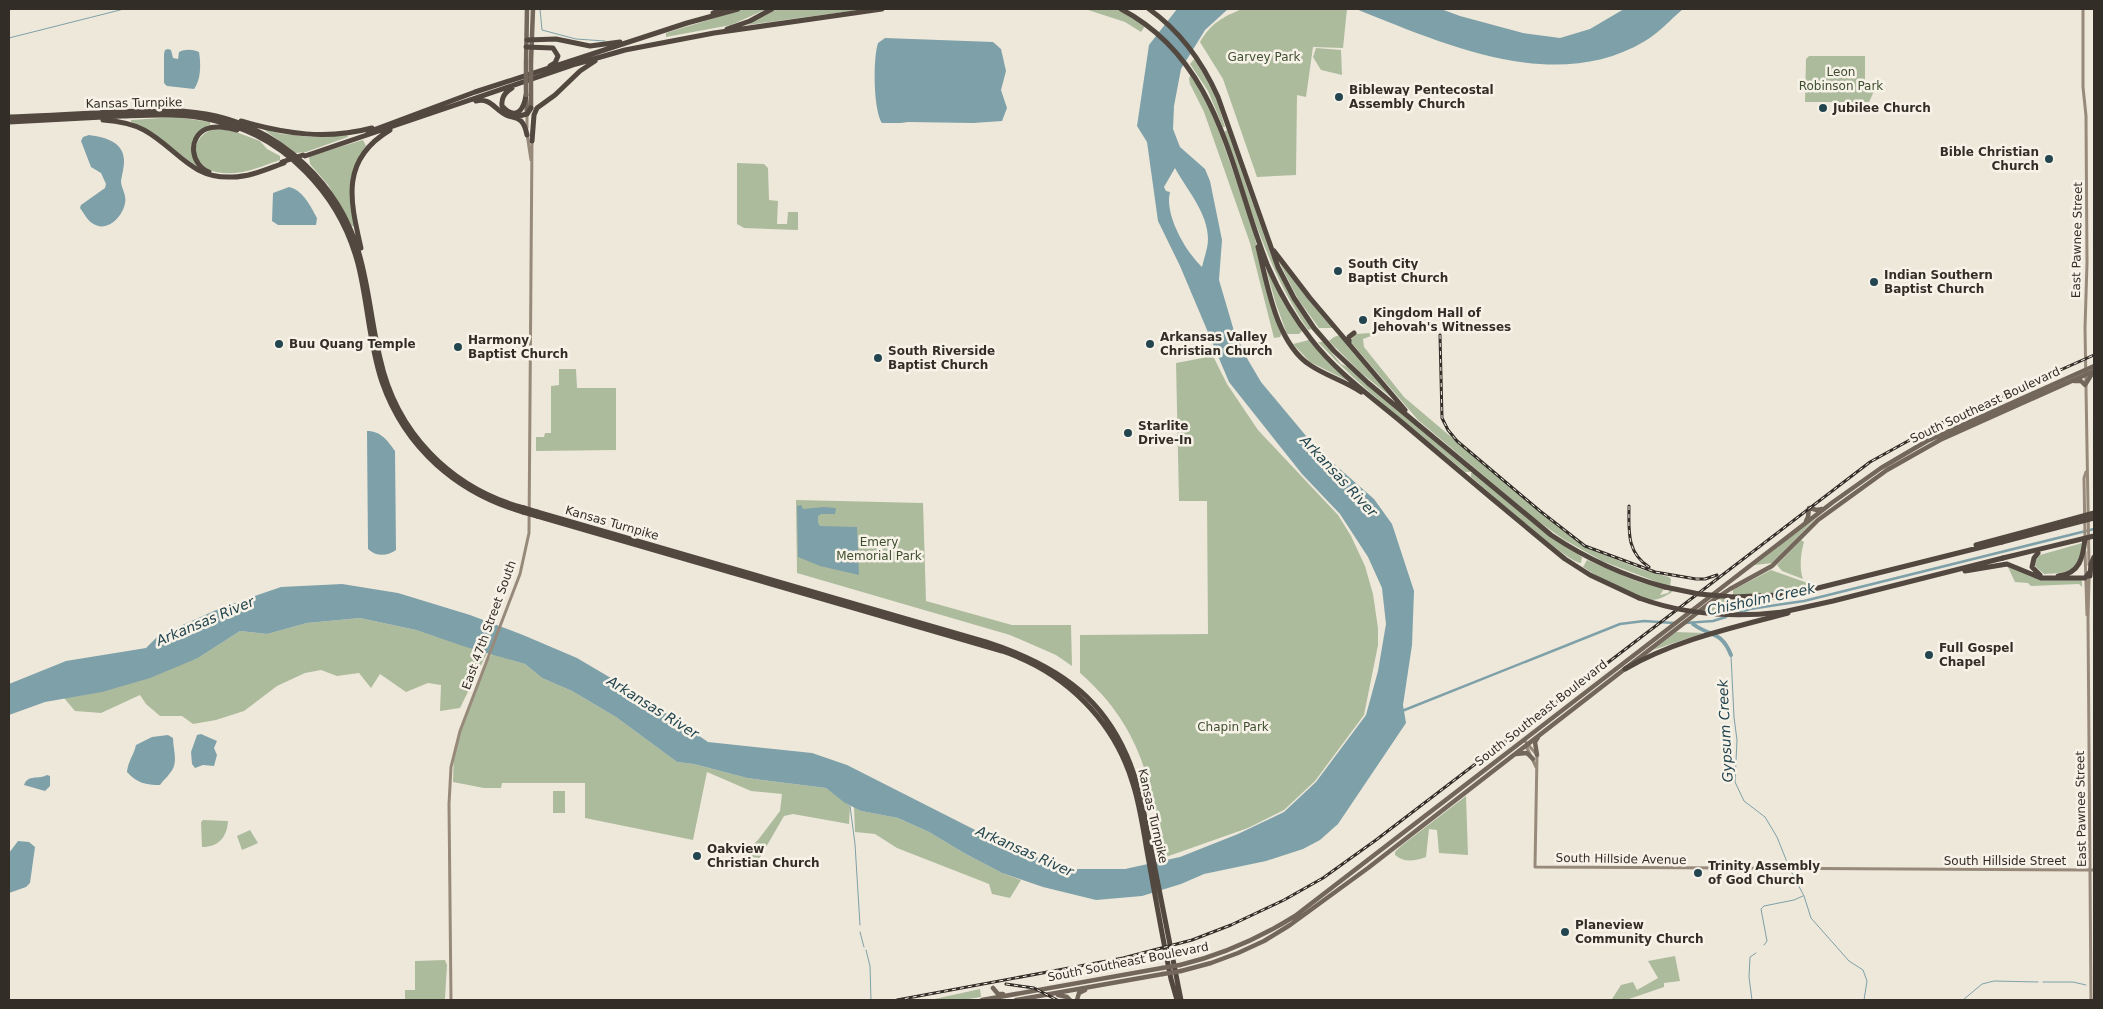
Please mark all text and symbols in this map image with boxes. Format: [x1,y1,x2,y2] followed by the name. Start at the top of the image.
[1228,50,1301,64] park label: Garvey Park
[1799,65,1883,93] park label: Leon Robinson Park
[1349,83,1494,111] place label: Bibleway Pentecostal Assembly Church
[1333,91,1345,103] marker: Bibleway Pentecostal Assembly Church
[86,95,182,111] street label: Kansas Turnpike
[1832,101,1931,115] place label: Jubilee Church
[1817,102,1829,114] marker: Jubilee Church
[1940,145,2039,173] place label: Bible Christian Church
[2043,153,2055,165] marker: Bible Christian Church
[2069,181,2085,298] street label: East Pawnee Street
[1348,257,1448,285] place label: South City Baptist Church
[1332,265,1344,277] marker: South City Baptist Church
[1884,268,1993,296] place label: Indian Southern Baptist Church
[1868,276,1880,288] marker: Indian Southern Baptist Church
[1372,306,1511,334] place label: Kingdom Hall of Jehovah's Witnesses
[1357,314,1369,326] marker: Kingdom Hall of Jehovah's Witnesses
[1160,330,1273,358] place label: Arkansas Valley Christian Church
[468,333,568,361] place label: Harmony Baptist Church
[289,337,416,351] place label: Buu Quang Temple
[273,338,285,350] marker: Buu Quang Temple
[1144,338,1156,350] marker: Arkansas Valley Christian Church
[452,341,464,353] marker: Harmony Baptist Church
[888,344,995,372] place label: South Riverside Baptist Church
[872,352,884,364] marker: South Riverside Baptist Church
[1908,364,2062,446] street label: South Southeast Boulevard
[1138,419,1192,447] place label: Starlite Drive-In
[1122,427,1134,439] marker: Starlite Drive-In
[1297,431,1381,521] water label: Arkansas River
[564,503,660,543] street label: Kansas Turnpike
[836,535,922,563] park label: Emery Memorial Park
[459,559,519,691] street label: East 47th Street South
[1705,580,1817,618] water label: Chisholm Creek
[153,593,257,649] water label: Arkansas River
[1939,641,2014,669] place label: Full Gospel Chapel
[1923,649,1935,661] marker: Full Gospel Chapel
[1472,657,1610,769] street label: South Southeast Boulevard
[603,672,703,742] water label: Arkansas River
[1714,678,1736,783] water label: Gypsum Creek
[1197,720,1269,734] park label: Chapin Park
[2073,750,2089,867] street label: East Pawnee Street
[1135,767,1171,865] street label: Kansas Turnpike
[973,822,1077,880] water label: Arkansas River
[707,842,820,870] place label: Oakview Christian Church
[691,850,703,862] marker: Oakview Christian Church
[1556,851,1686,867] street label: South Hillside Avenue
[1944,854,2067,868] street label: South Hillside Street
[1708,859,1820,887] place label: Trinity Assembly of God Church
[1692,867,1704,879] marker: Trinity Assembly of God Church
[1575,918,1703,946] place label: Planeview Community Church
[1559,926,1571,938] marker: Planeview Community Church
[1046,940,1210,984] street label: South Southeast Boulevard

